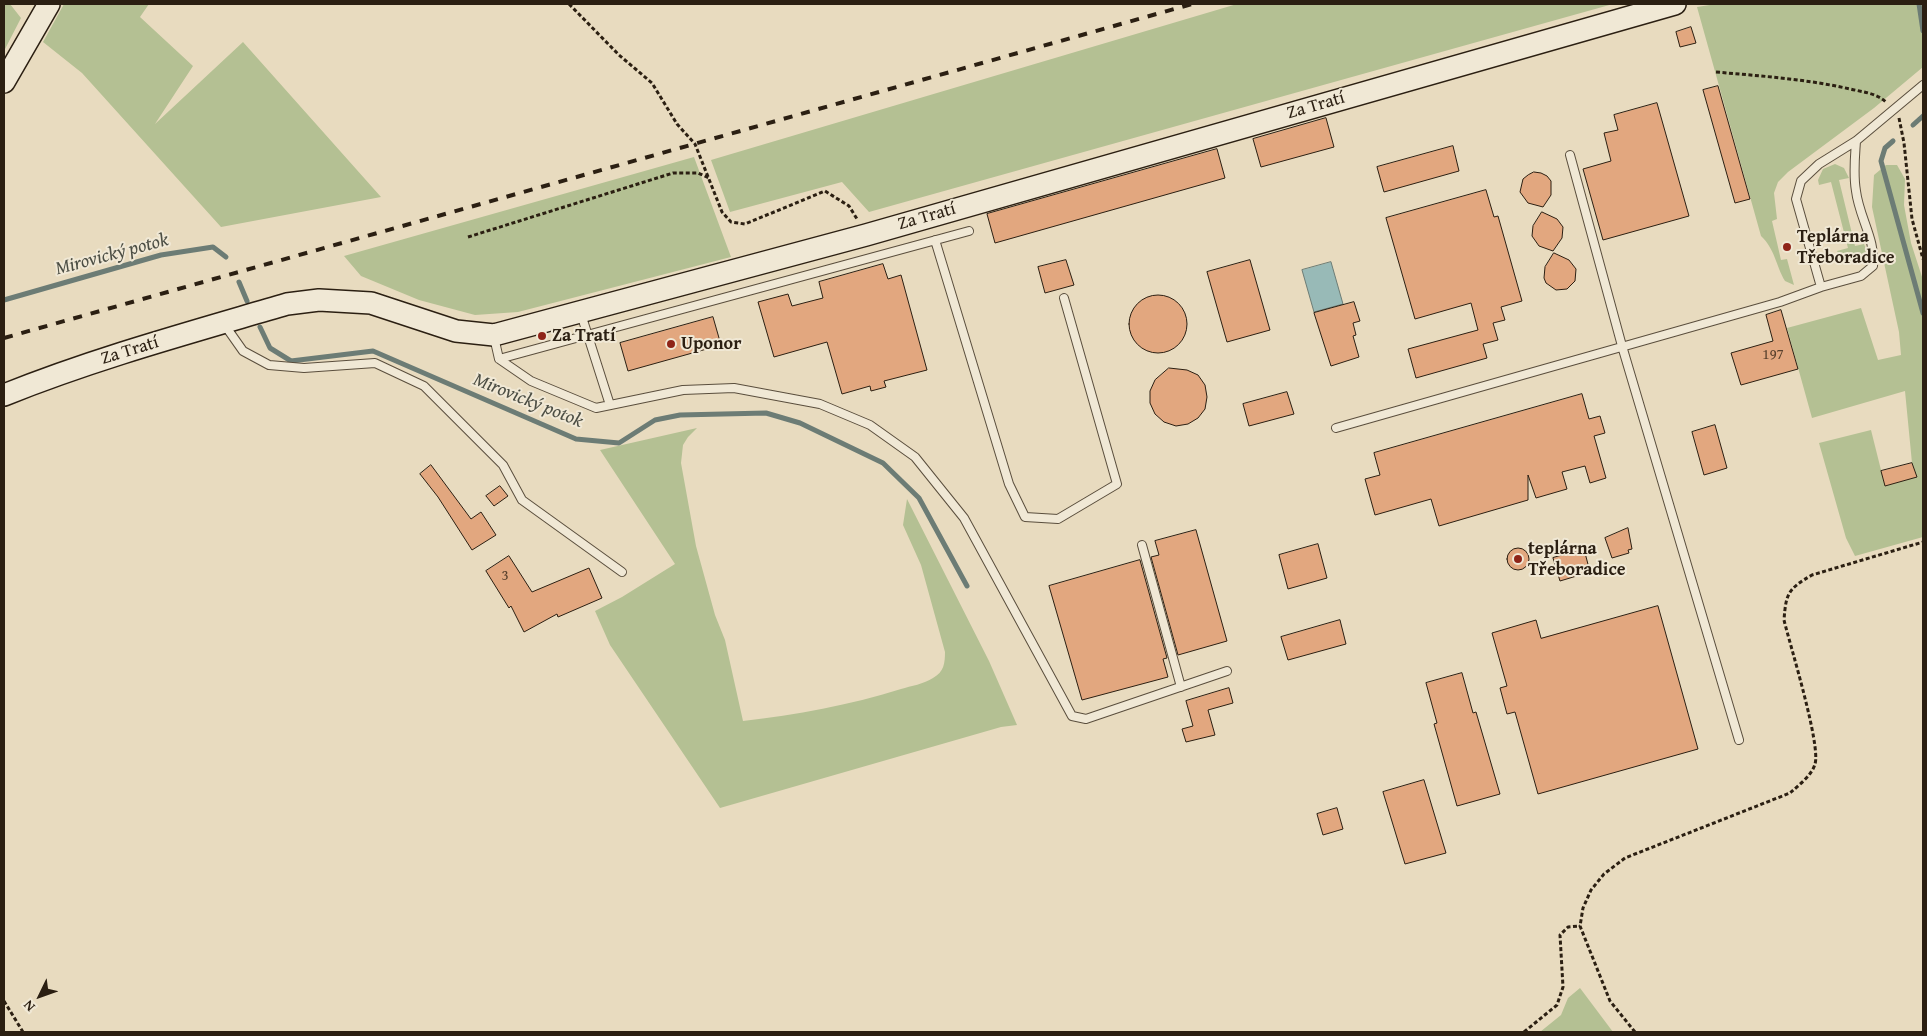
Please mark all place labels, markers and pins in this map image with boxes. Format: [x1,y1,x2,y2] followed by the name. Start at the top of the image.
[1797,226,1895,268] place label: Teplárna Třeboradice
[1781,241,1793,253] marker: Teplárna Třeboradice
[552,325,615,347] place label: Za Tratí
[536,330,548,342] marker: Za Tratí
[681,333,741,355] place label: Uponor
[665,338,677,350] marker: Uponor
[1528,538,1626,580] place label: teplárna Třeboradice
[1512,553,1524,565] marker: teplárna Třeboradice

